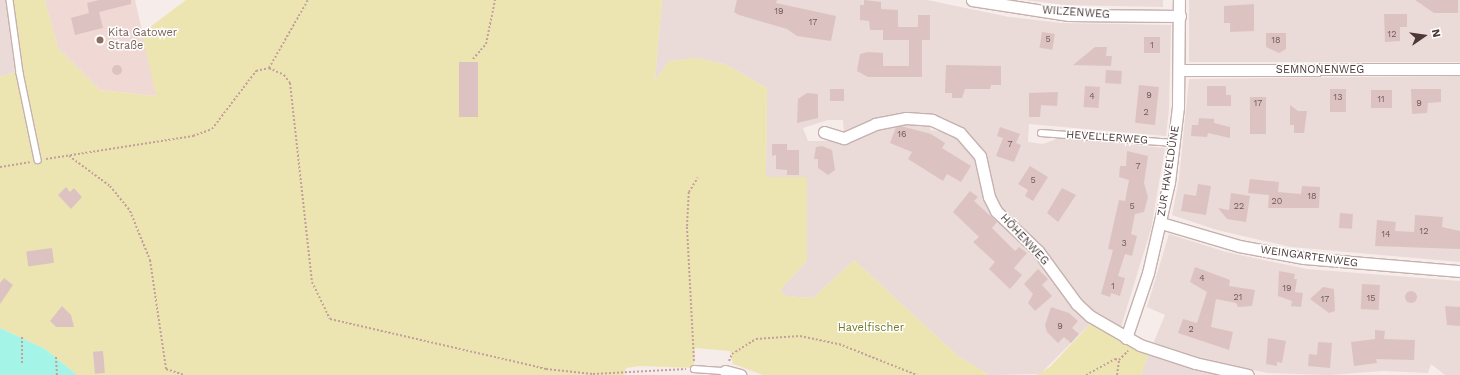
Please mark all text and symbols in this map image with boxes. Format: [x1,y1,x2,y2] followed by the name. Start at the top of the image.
[1042,4,1110,22] street label: WILZENWEG
[774,6,784,16] house number: 19
[1404,16,1444,56] north arrow
[809,17,817,27] house number: 17
[108,27,178,53] place label: Kita Gatower Straße
[1429,28,1443,39] text: N
[1388,29,1396,39] house number: 12
[1045,34,1051,44] house number: 5
[95,35,105,45] marker: Kita Gatower Straße
[1271,35,1281,45] house number: 18
[1150,40,1154,50] house number: 1
[1276,63,1364,77] street label: SEMNONENWEG
[1146,90,1152,100] house number: 9
[1089,91,1095,101] house number: 4
[1334,92,1342,102] house number: 13
[1377,94,1385,104] house number: 11
[1254,98,1262,108] house number: 17
[1416,98,1422,108] house number: 9
[1143,107,1149,117] house number: 2
[1155,125,1183,217] street label: ZUR HAVELDÜNE
[898,129,906,139] house number: 16
[1066,129,1148,147] street label: HEVELLERWEG
[1007,139,1013,149] house number: 7
[1135,161,1141,171] house number: 7
[1030,175,1036,185] house number: 5
[1307,191,1317,201] house number: 18
[1272,196,1282,206] house number: 20
[1129,201,1135,211] house number: 5
[1234,201,1244,211] house number: 22
[997,212,1051,268] street label: HÖHENWEG
[1420,226,1428,236] house number: 12
[1381,229,1391,239] house number: 14
[1121,238,1127,248] house number: 3
[1259,244,1359,270] street label: WEINGARTENWEG
[1199,273,1205,283] house number: 4
[1111,281,1115,291] house number: 1
[1282,283,1292,293] house number: 19
[1234,292,1242,302] house number: 21
[1367,293,1375,303] house number: 15
[1321,294,1329,304] house number: 17
[838,321,904,335] park label: Havelfischer
[1057,321,1063,331] house number: 9
[1188,324,1194,334] house number: 2

